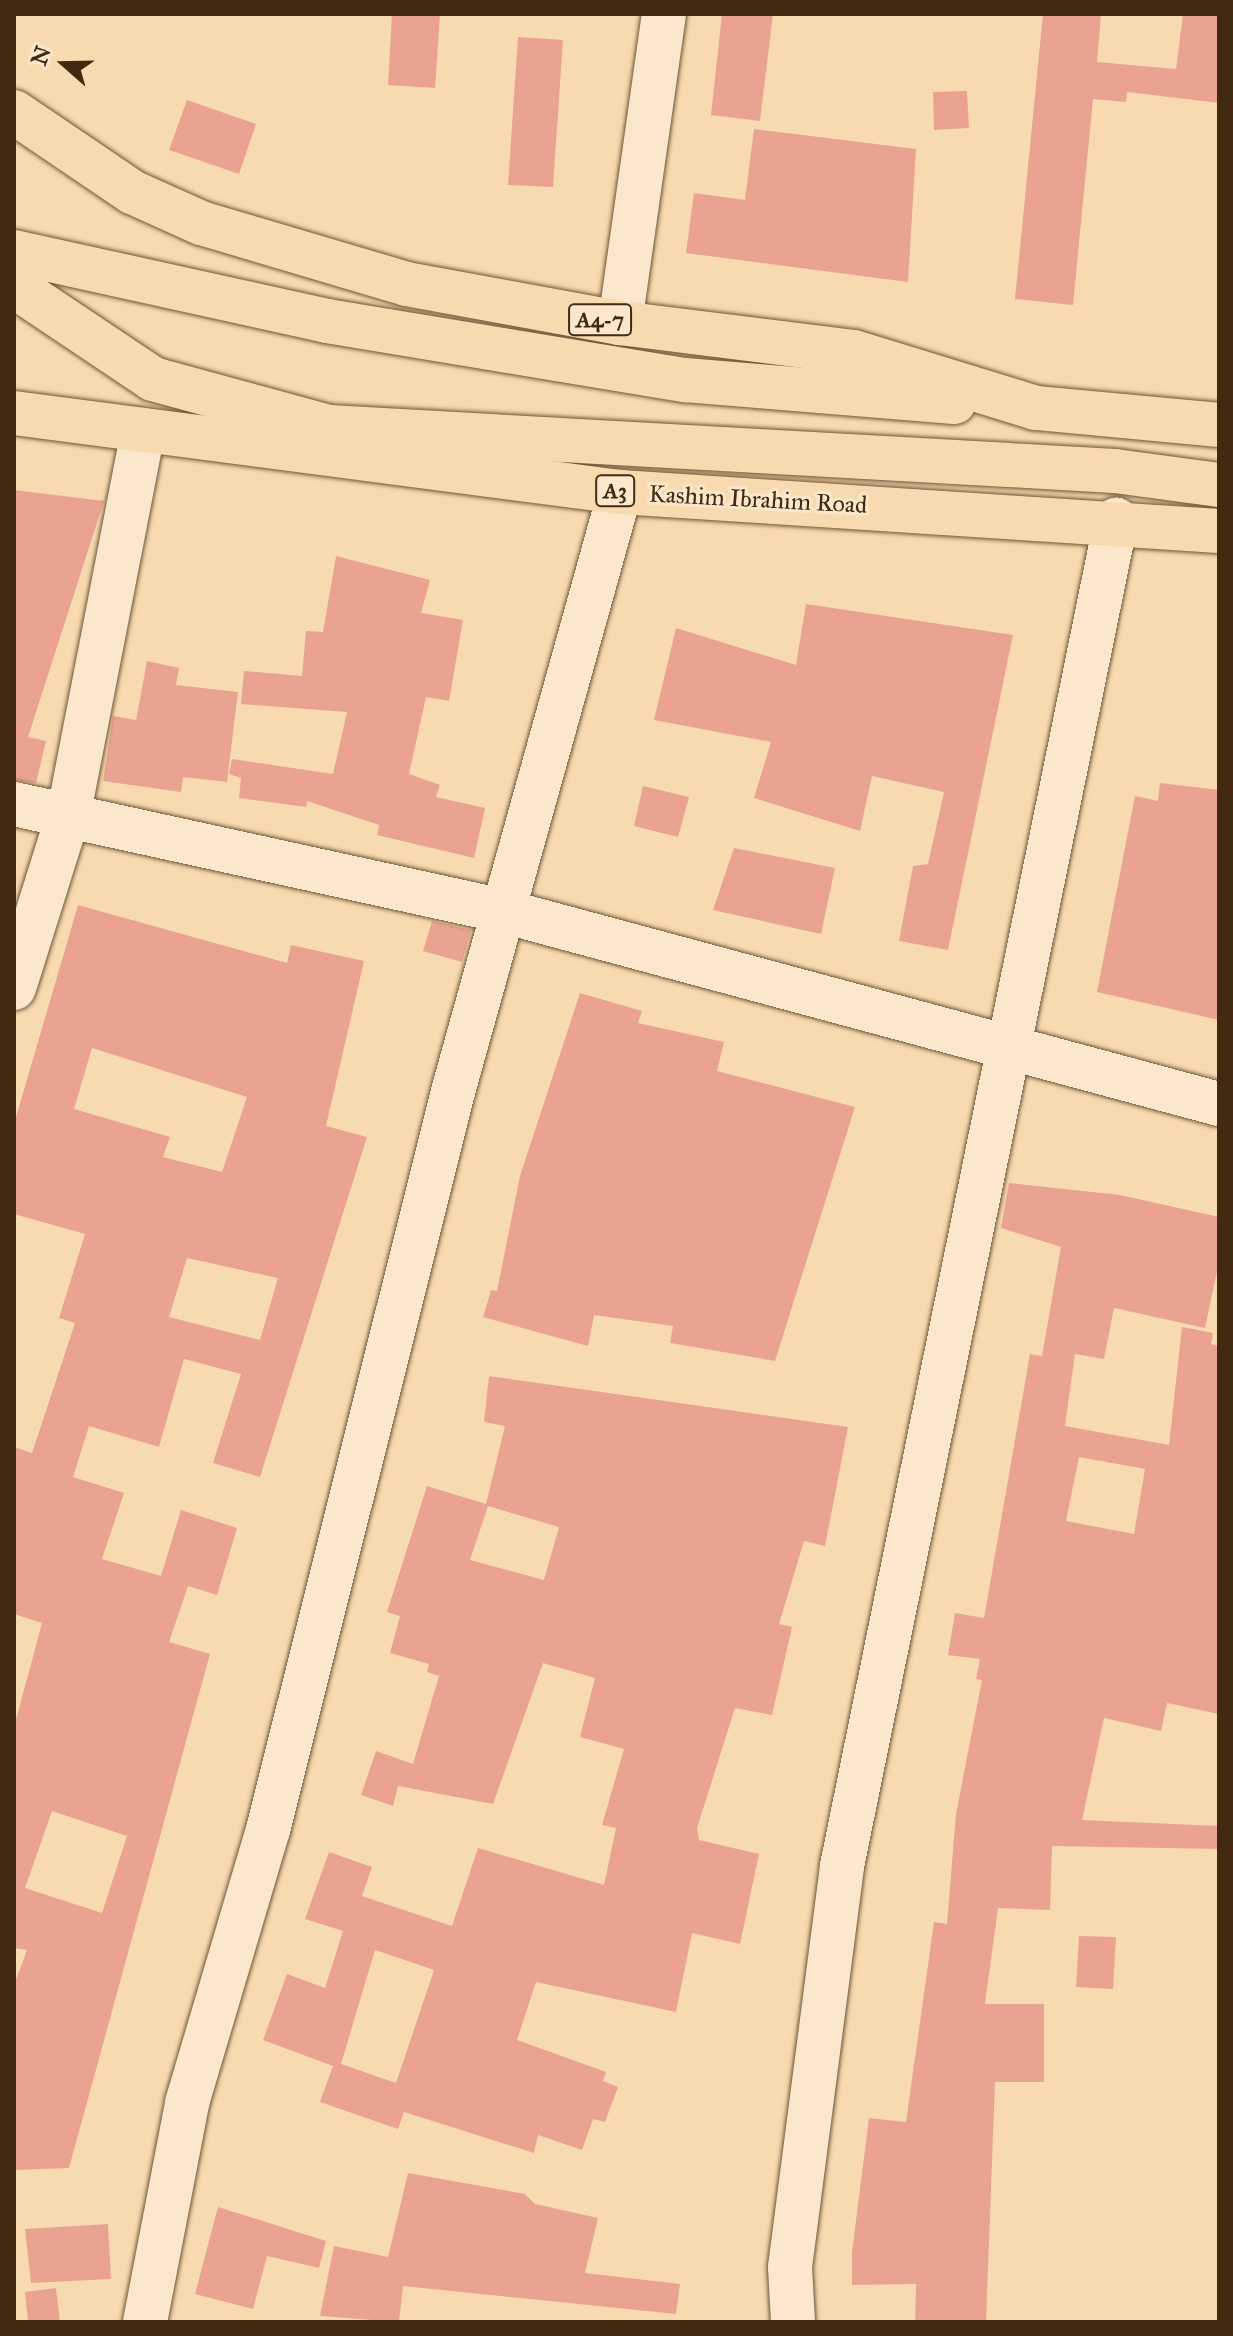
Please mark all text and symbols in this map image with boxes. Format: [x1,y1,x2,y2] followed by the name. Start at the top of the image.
[24,24,104,104] north arrow
[25,42,57,69] text: N
[568,302,632,338] road number: A4-7
[595,473,635,509] road number: A3
[648,480,868,520] street label: Kashim Ibrahim Road

